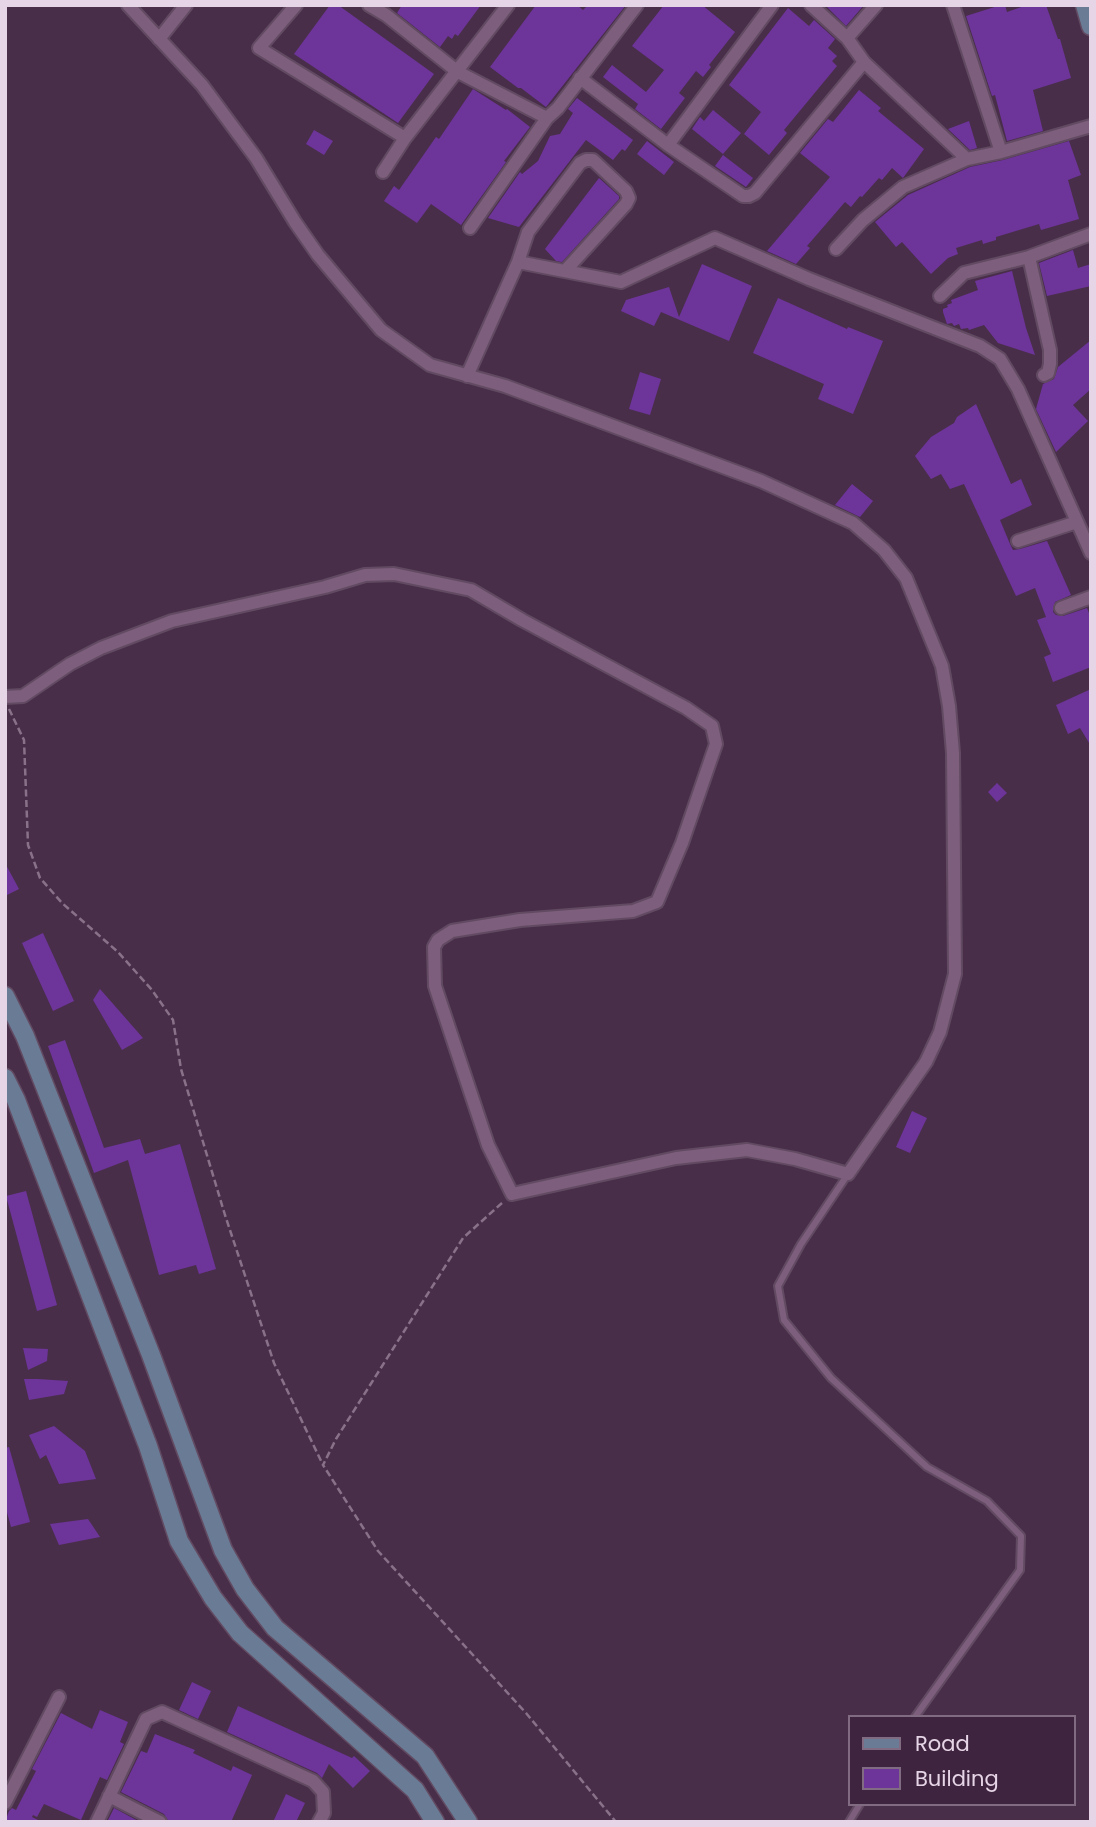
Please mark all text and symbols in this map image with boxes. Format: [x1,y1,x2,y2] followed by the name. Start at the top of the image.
[848,1715,1075,1806] legend
[915,1729,970,1758] text: Road
[915,1764,999,1793] text: Building

